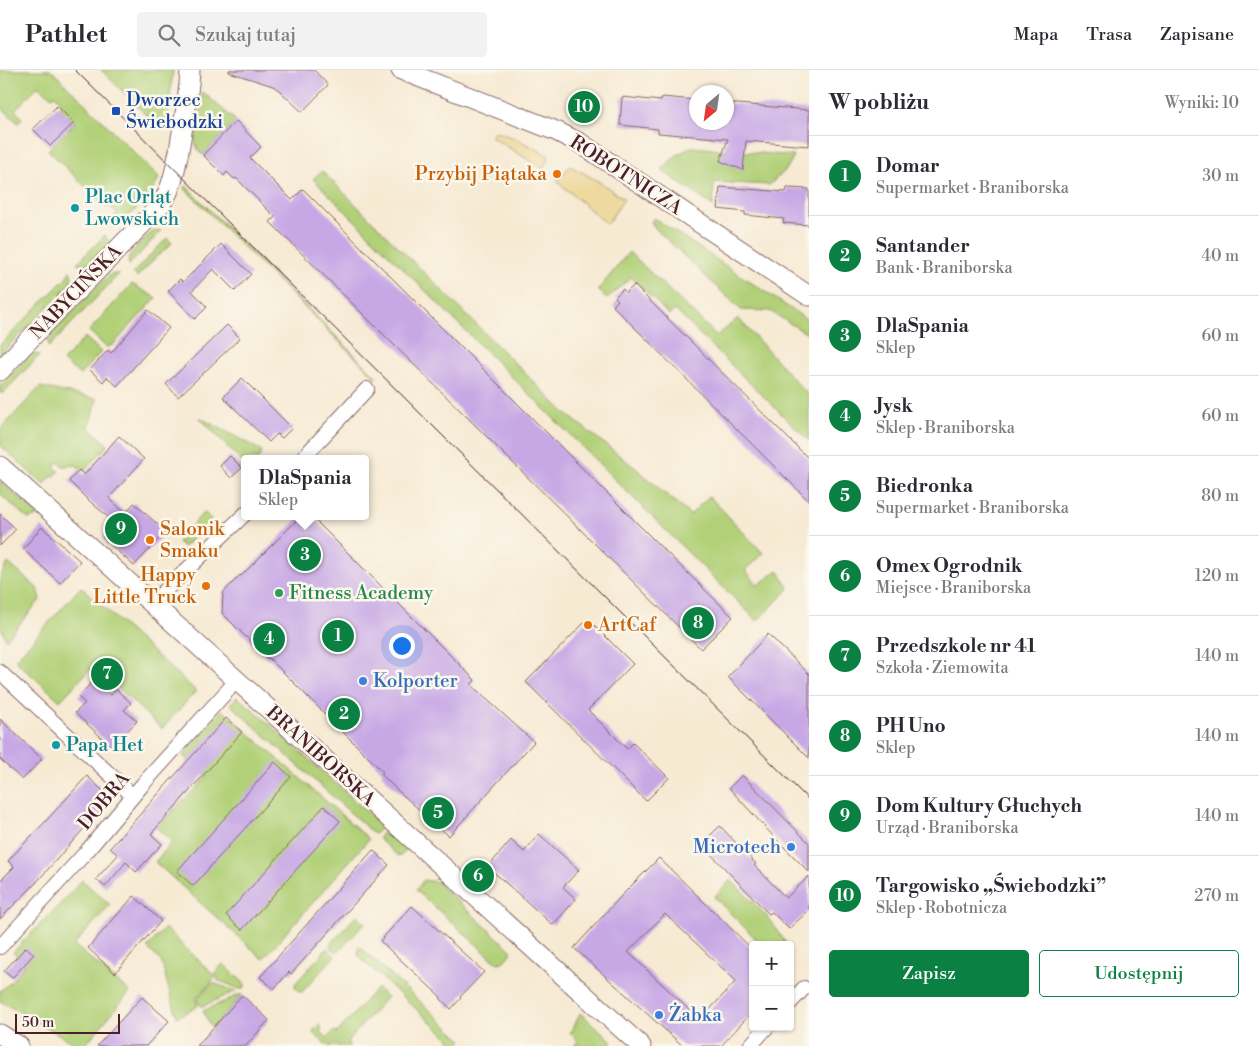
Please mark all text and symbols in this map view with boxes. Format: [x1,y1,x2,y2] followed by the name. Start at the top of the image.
[137,12,487,57] search box
[25,20,107,50] text: Pathlet
[155,21,183,49] icon: search
[195,23,296,47] text: Szukaj tutaj
[1014,23,1058,46] text: Mapa
[1086,23,1132,46] text: Trasa
[1160,23,1234,46] text: Zapisane
[689,85,734,130] north arrow
[126,88,223,134] place label: Dworzec Świebodzki
[568,88,600,126] pin: 10
[829,90,929,116] text: W pobliżu
[1165,93,1239,113] text: Wyniki: 10
[110,105,122,117] marker: Dworzec Świebodzki
[565,130,687,221] street label: ROBOTNICZA
[876,154,940,178] text: Domar
[415,162,547,186] place label: Przybij Piątaka
[841,166,849,186] text: 1
[1202,166,1239,186] text: 30 m
[551,168,563,180] marker: Przybij Piątaka
[876,178,1069,198] text: Supermarket · Braniborska
[85,185,179,231] place label: Plac Orląt Lwowskich
[69,202,81,214] marker: Plac Orląt Lwowskich
[876,234,970,258] text: Santander
[24,238,128,344] street label: NABYCIŃSKA
[840,246,850,266] text: 2
[1202,246,1239,266] text: 40 m
[876,258,1012,278] text: Bank · Braniborska
[876,314,969,338] text: DlaSpania
[840,326,850,346] text: 3
[1201,326,1239,346] text: 60 m
[876,338,916,358] text: Sklep
[876,394,913,418] text: Jysk
[840,406,850,426] text: 4
[1201,406,1239,426] text: 60 m
[876,418,1015,438] text: Sklep · Braniborska
[241,455,369,520] popup
[259,466,351,490] text: DlaSpania
[876,474,973,498] text: Biedronka
[840,486,850,506] text: 5
[1201,486,1239,506] text: 80 m
[259,490,298,510] text: Sklep
[876,498,1069,518] text: Supermarket · Braniborska
[105,510,137,548] pin: 9
[160,517,225,563] place label: Salonik Smaku
[144,534,156,546] marker: Salonik Smaku
[289,536,321,574] pin: 3
[876,554,1022,578] text: Omex Ogrodnik
[93,563,197,609] place label: Happy Little Truck
[840,566,850,586] text: 6
[1195,566,1239,586] text: 120 m
[876,578,1031,598] text: Miejsce · Braniborska
[200,580,212,592] marker: Happy Little Truck
[289,581,434,605] place label: Fitness Academy
[273,587,285,599] marker: Fitness Academy
[682,604,714,642] pin: 8
[597,613,657,637] place label: ArtCaf
[322,617,354,655] pin: 1
[582,619,594,631] marker: ArtCaf
[253,620,285,658] pin: 4
[389,633,415,659] your location
[876,634,1036,658] text: Przedszkole nr 41
[840,646,850,666] text: 7
[1195,646,1239,666] text: 140 m
[91,655,123,693] pin: 7
[876,658,1009,678] text: Szkoła · Ziemowita
[373,669,458,693] place label: Kolporter
[357,675,369,687] marker: Kolporter
[328,695,360,733] pin: 2
[261,700,381,812] street label: BRANIBORSKA
[876,714,946,738] text: PH Uno
[840,726,850,746] text: 8
[1195,726,1239,746] text: 140 m
[66,733,144,757] place label: Papa Het
[876,738,916,758] text: Sklep
[50,739,62,751] marker: Papa Het
[73,766,136,835] street label: DOBRA
[422,794,454,832] pin: 5
[876,794,1082,818] text: Dom Kultury Głuchych
[840,806,850,826] text: 9
[1195,806,1239,826] text: 140 m
[876,818,1019,838] text: Urząd · Braniborska
[693,835,781,859] place label: Microtech
[785,841,797,853] marker: Microtech
[462,857,494,895] pin: 6
[876,874,1106,898] text: Targowisko „Świebodzki”
[836,886,854,906] text: 10
[1194,886,1239,906] text: 270 m
[876,898,1007,918] text: Sklep · Robotnicza
[749,941,794,1031] map controls
[749,941,794,986] button: +
[829,950,1029,997] button: Zapisz
[1039,950,1239,997] button: Udostępnij
[749,986,794,1031] button: −
[669,1002,722,1027] place label: Żabka
[653,1009,665,1021] marker: Żabka
[15,1011,120,1034] scale bar
[22,1014,54,1032] text: 50 m

